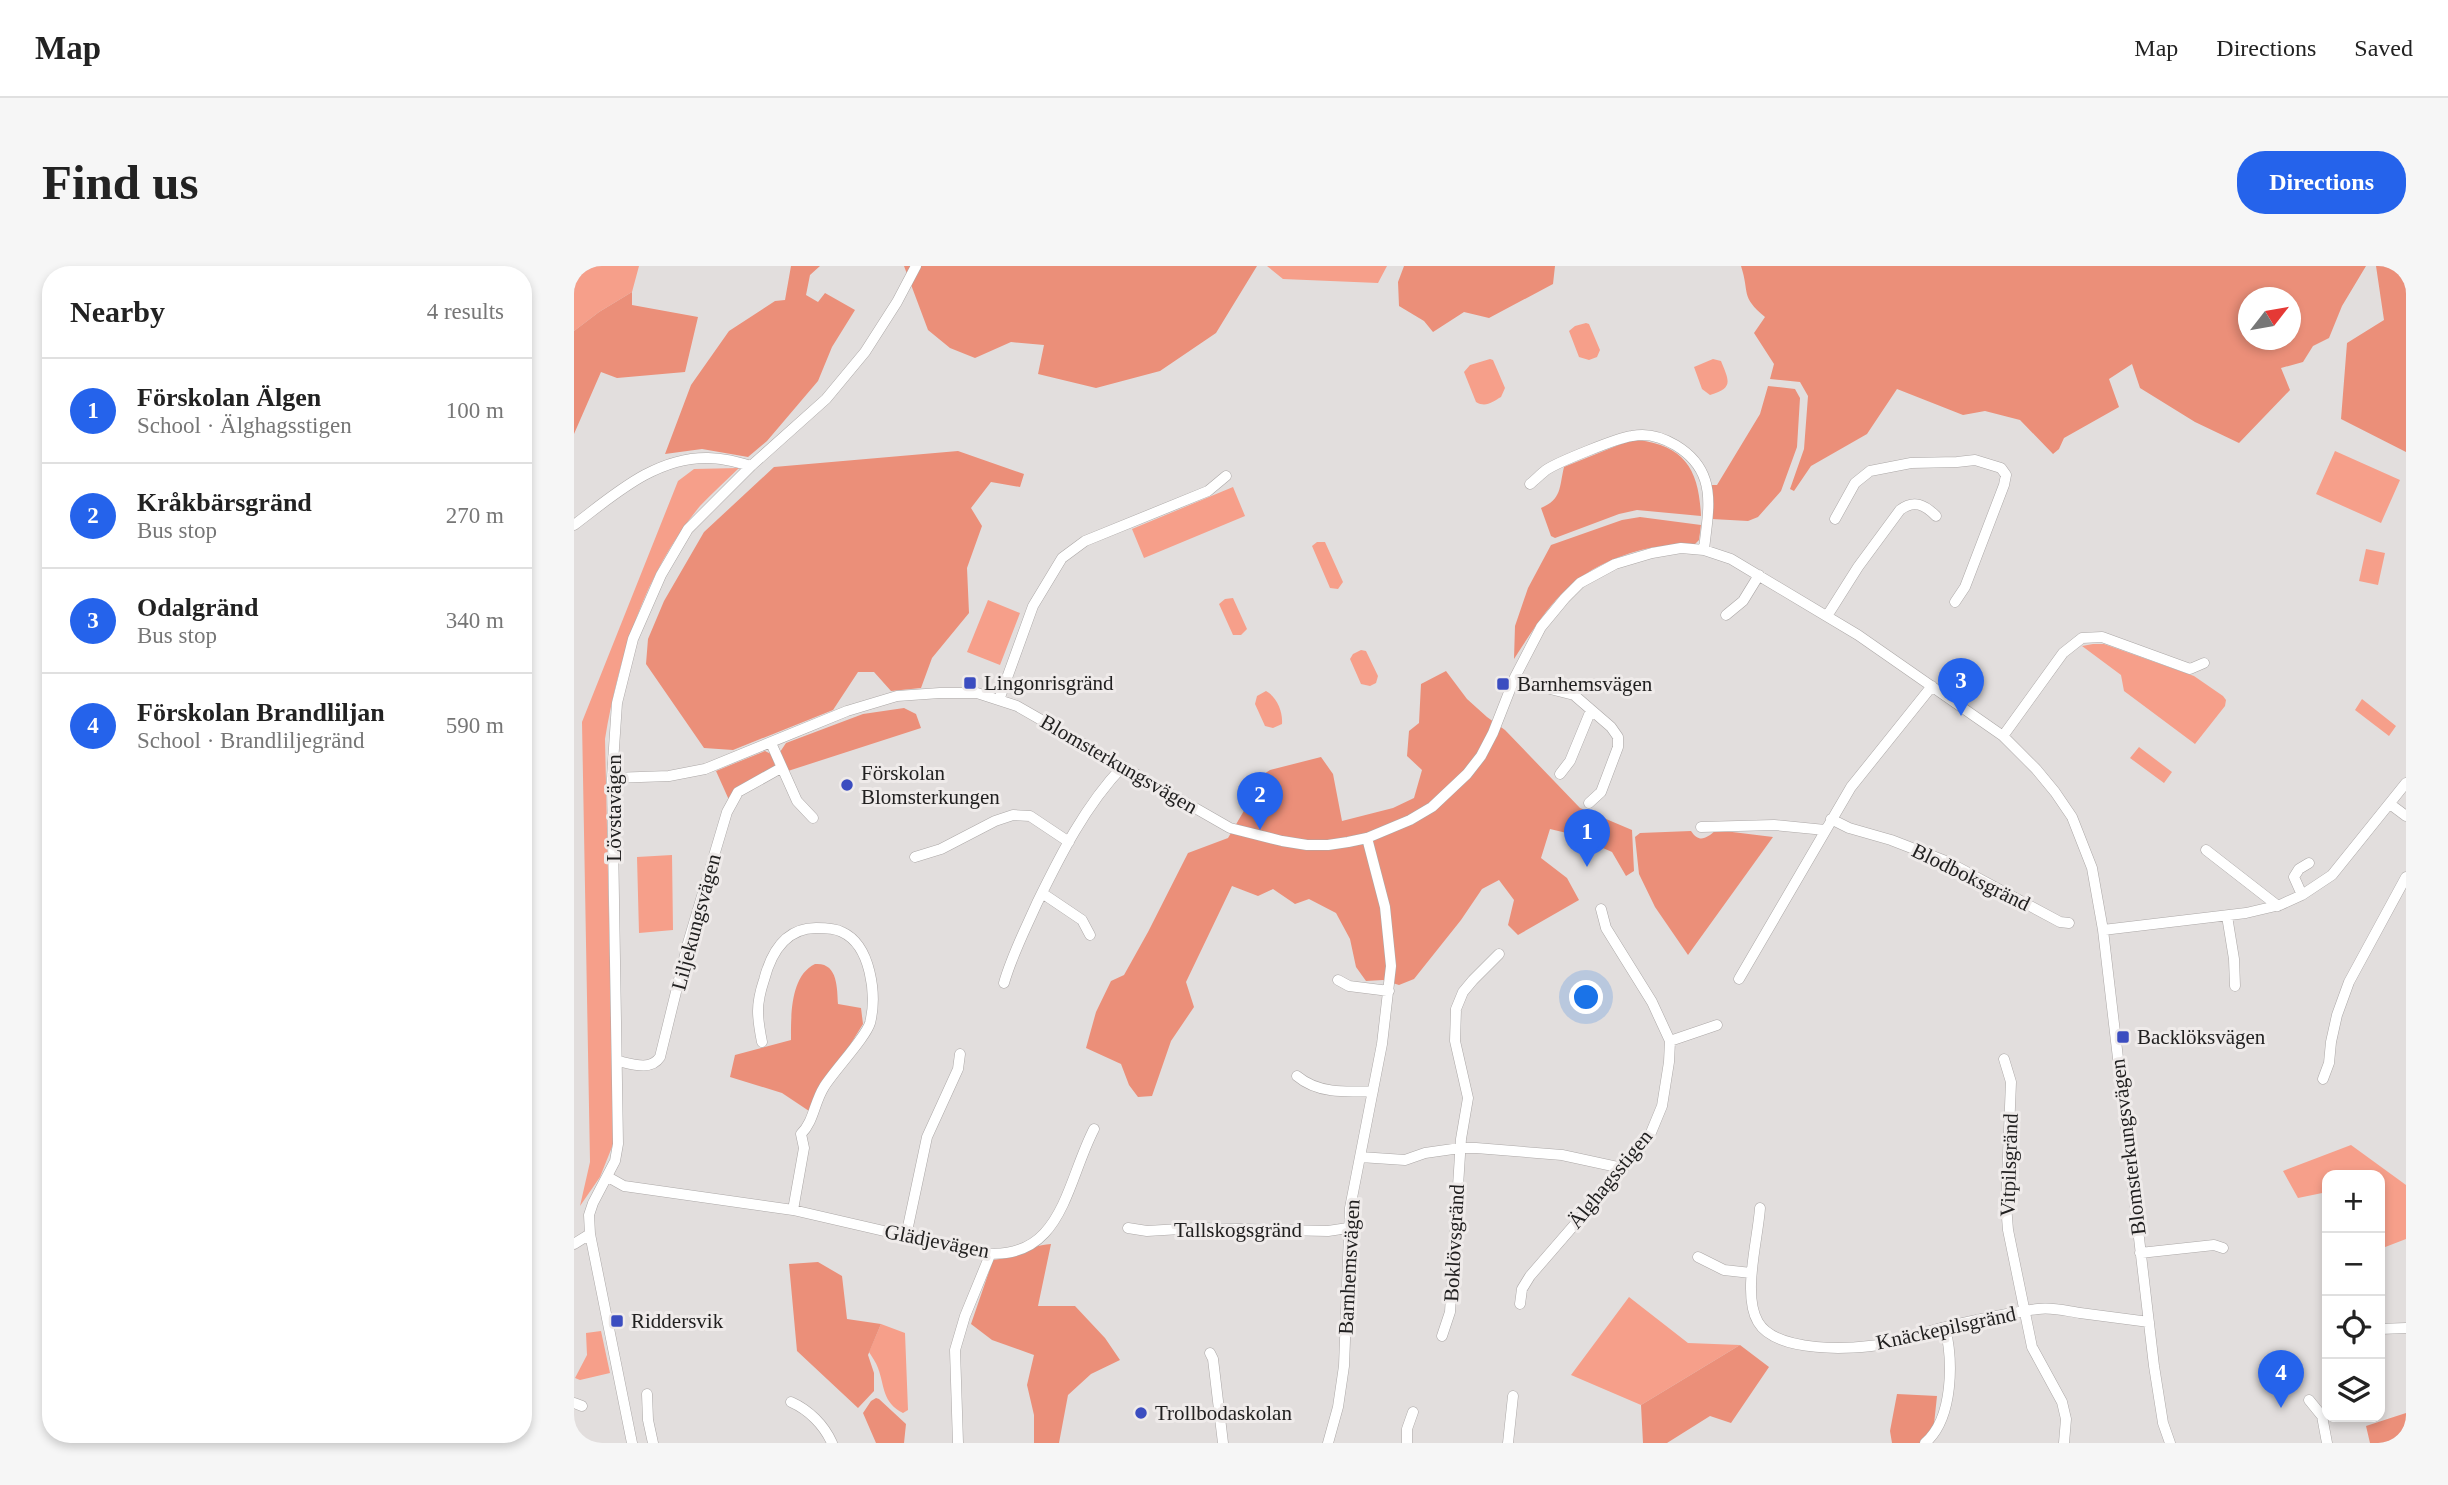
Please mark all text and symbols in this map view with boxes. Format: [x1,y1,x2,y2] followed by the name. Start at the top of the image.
[35,30,101,66] text: Map
[2134,35,2178,61] text: Map
[2216,35,2316,61] text: Directions
[2354,35,2413,61] text: Saved
[2237,151,2406,214] button: Directions
[42,155,199,210] text: Find us
[2238,287,2301,350] north arrow
[70,295,165,328] text: Nearby
[427,299,504,324] text: 4 results
[137,383,321,412] text: Förskolan Älgen
[87,398,99,423] text: 1
[446,398,504,423] text: 100 m
[137,413,352,438] text: School · Älghagsstigen
[137,488,312,517] text: Kråkbärsgränd
[87,503,99,528] text: 2
[446,503,504,528] text: 270 m
[137,518,217,543] text: Bus stop
[137,593,258,622] text: Odalgränd
[87,608,99,633] text: 3
[446,608,504,633] text: 340 m
[137,623,217,648] text: Bus stop
[1938,658,1984,716] pin: 3
[984,671,1114,695] place label: Lingonrisgränd
[1517,672,1653,696] place label: Barnhemsvägen
[962,675,978,691] marker: Lingonrisgränd
[1495,676,1511,692] marker: Barnhemsvägen
[137,698,385,727] text: Förskolan Brandliljan
[1036,709,1202,819] street label: Blomsterkungsvägen
[87,713,99,738] text: 4
[446,713,504,738] text: 590 m
[137,728,364,753] text: School · Brandliljegränd
[602,754,626,862] street label: Lövstavägen
[861,761,1000,809] place label: Förskolan Blomsterkungen
[1237,772,1283,830] pin: 2
[839,777,855,793] marker: Förskolan Blomsterkungen
[1564,809,1610,867] pin: 1
[1908,838,2034,916] street label: Blodboksgränd
[666,851,726,993] street label: Liljekungsvägen
[1569,980,1603,1014] your location
[2137,1025,2266,1049] place label: Backlöksvägen
[2115,1029,2131,1045] marker: Backlöksvägen
[2105,1057,2151,1236] street label: Blomsterkungsvägen
[1995,1112,2023,1217] street label: Vitpilsgränd
[1563,1124,1657,1233] street label: Älghagsstigen
[2322,1170,2385,1422] map controls
[2322,1170,2385,1233] button: +
[1439,1183,1469,1302] street label: Boklövsgränd
[1333,1198,1365,1335] street label: Barnhemsvägen
[1174,1218,1303,1242] street label: Tallskogsgränd
[883,1219,992,1263] street label: Glädjevägen
[2322,1233,2385,1296] button: −
[2322,1296,2385,1359] button: locate
[1874,1301,2019,1355] street label: Knäckepilsgränd
[631,1309,724,1333] place label: Riddersvik
[609,1313,625,1329] marker: Riddersvik
[2258,1350,2304,1408] pin: 4
[2322,1359,2385,1422] button: layers
[1155,1401,1292,1425] place label: Trollbodaskolan
[1133,1405,1149,1421] marker: Trollbodaskolan

